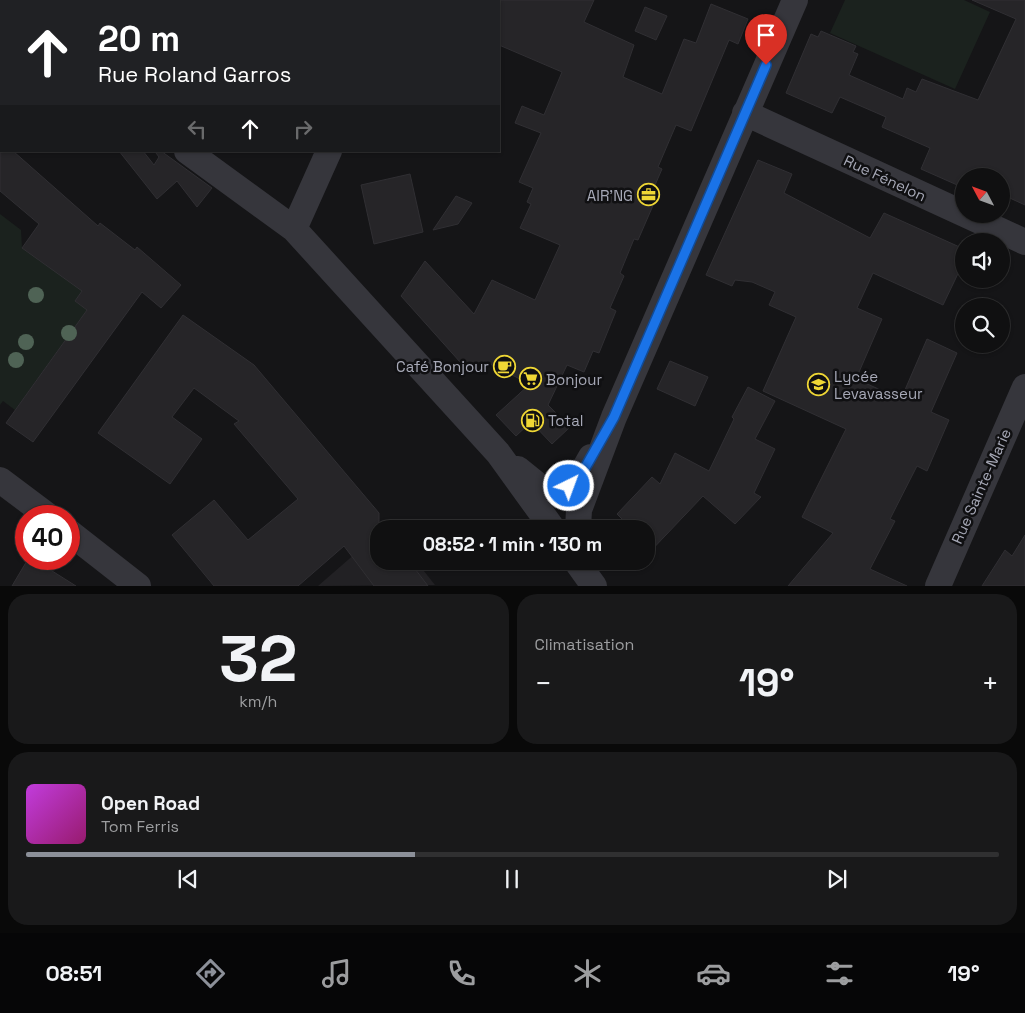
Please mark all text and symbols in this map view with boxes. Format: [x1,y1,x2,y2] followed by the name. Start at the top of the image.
[745,14,787,65] pin
[98,17,180,61] text: 20 m
[15,20,80,85] icon: ahead
[752,21,780,49] icon: arrive
[98,60,291,88] text: Rue Roland Garros
[183,115,211,143] icon: left
[236,115,264,143] icon: ahead
[289,115,317,143] icon: right
[841,151,929,205] street label: Rue Fénelon
[955,168,1010,222] north arrow
[955,168,1010,353] map controls
[637,183,661,207] office icon: AIR'NG
[587,186,633,205] place label: AIR'NG
[955,233,1010,288] button: sound
[955,298,1010,353] button: search
[493,354,517,378] cafe icon: Café Bonjour
[396,357,489,376] place label: Café Bonjour
[518,367,542,391] supermarket icon: Bonjour
[834,367,923,403] place label: Lycée Levavasseur
[546,370,603,389] place label: Bonjour
[806,373,830,397] school or university icon: Lycée Levavasseur
[520,408,544,432] fuel station icon: Total
[548,411,583,430] place label: Total
[947,425,1015,547] street label: Rue Sainte-Marie
[542,459,594,511] position arrow
[15,505,80,570] speed limit sign: 40
[423,532,602,557] text: 08:52 · 1 min · 130 m
[219,617,297,700] text: 32
[535,634,634,655] text: Climatisation
[739,659,795,707] text: 19°
[535,665,552,701] text: −
[982,665,999,701] text: +
[239,691,277,712] text: km/h
[101,791,200,816] text: Open Road
[101,816,179,837] text: Tom Ferris
[174,865,202,893] icon: previous
[498,865,526,893] icon: pause
[823,865,851,893] icon: next
[193,956,228,991] icon: directions
[319,956,354,991] icon: music
[444,956,479,991] icon: phone
[570,956,605,991] icon: climate
[696,956,731,991] icon: car
[822,956,857,991] icon: filters
[45,959,102,987] text: 08:51
[947,959,980,987] text: 19°

